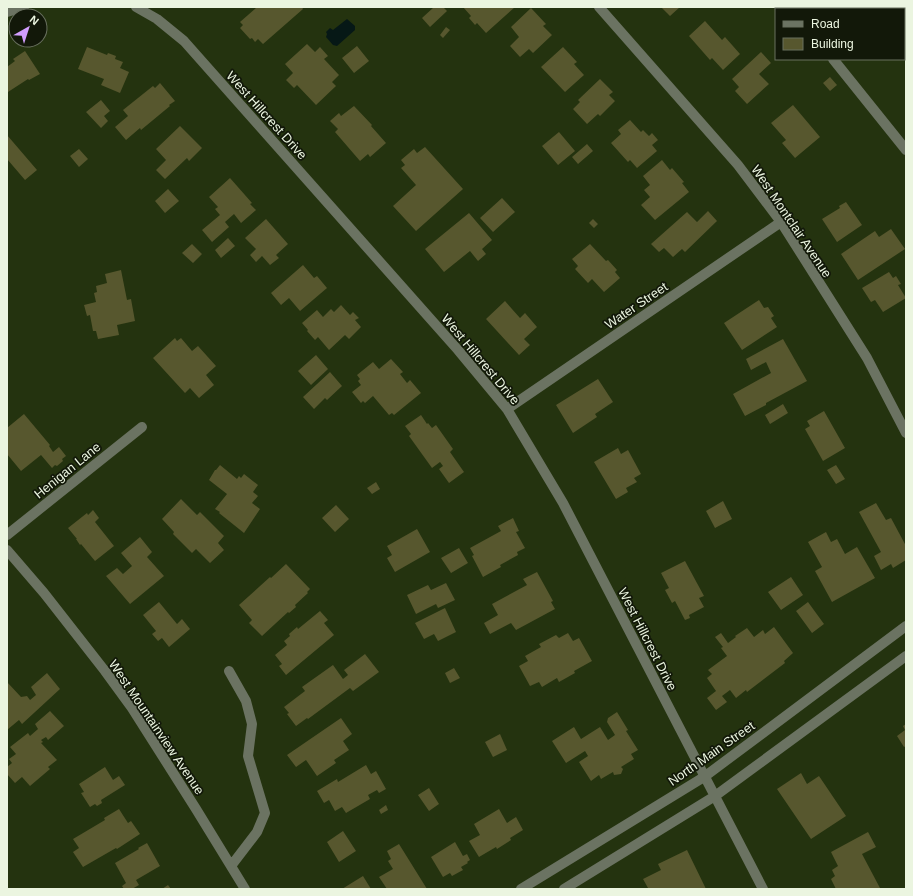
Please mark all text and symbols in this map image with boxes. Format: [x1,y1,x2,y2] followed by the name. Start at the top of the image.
[8,8,48,48] north arrow
[775,8,905,60] legend
[27,13,41,27] text: N
[811,17,840,31] text: Road
[811,37,854,51] text: Building
[223,68,310,162] street label: West Hillcrest Drive
[748,162,835,280] street label: West Montclair Avenue
[602,279,671,332] street label: Water Street
[438,311,523,407] street label: West Hillcrest Drive
[31,439,103,502] street label: Henigan Lane
[615,585,680,693] street label: West Hillcrest Drive
[106,657,207,797] street label: West Mountainview Avenue
[665,718,758,789] street label: North Main Street

